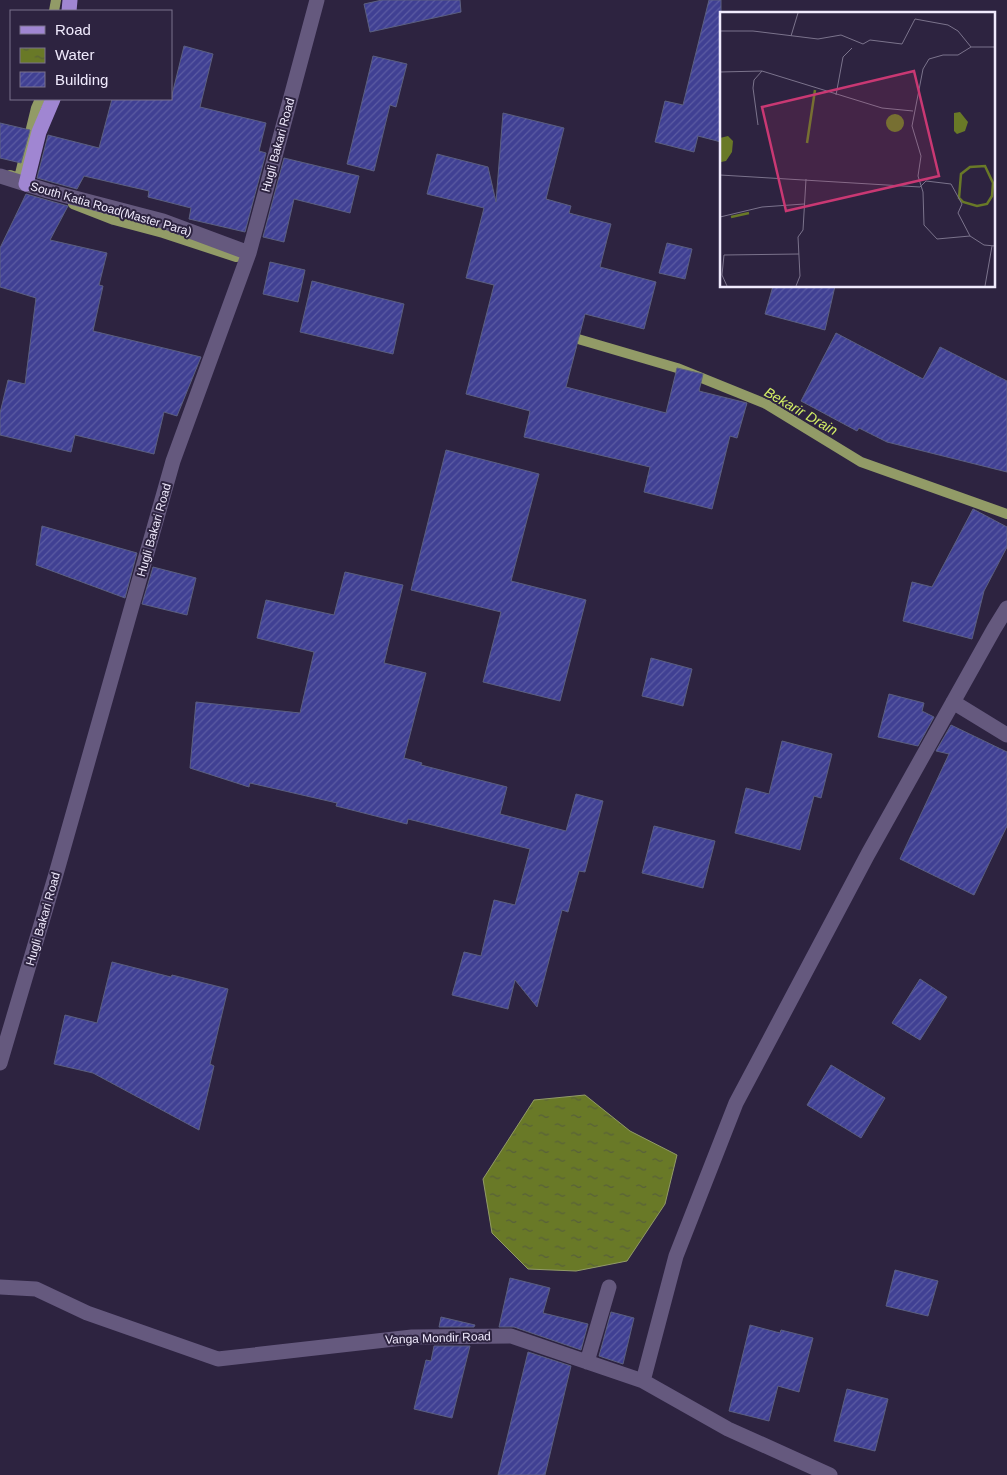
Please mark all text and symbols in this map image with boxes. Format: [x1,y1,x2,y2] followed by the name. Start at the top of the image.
[10,10,172,100] legend
[720,12,994,288] inset map
[55,21,91,38] text: Road
[55,46,94,63] text: Water
[55,71,108,88] text: Building
[259,96,297,194] street label: Hugli Bakari Road
[29,179,193,239] street label: South Katia Road(Master Para)
[762,384,841,438] water label: Bekarir Drain
[134,482,174,578] street label: Hugli Bakari Road
[23,871,63,967] street label: Hugli Bakari Road
[385,1329,491,1347] street label: Vanga Mondir Road

